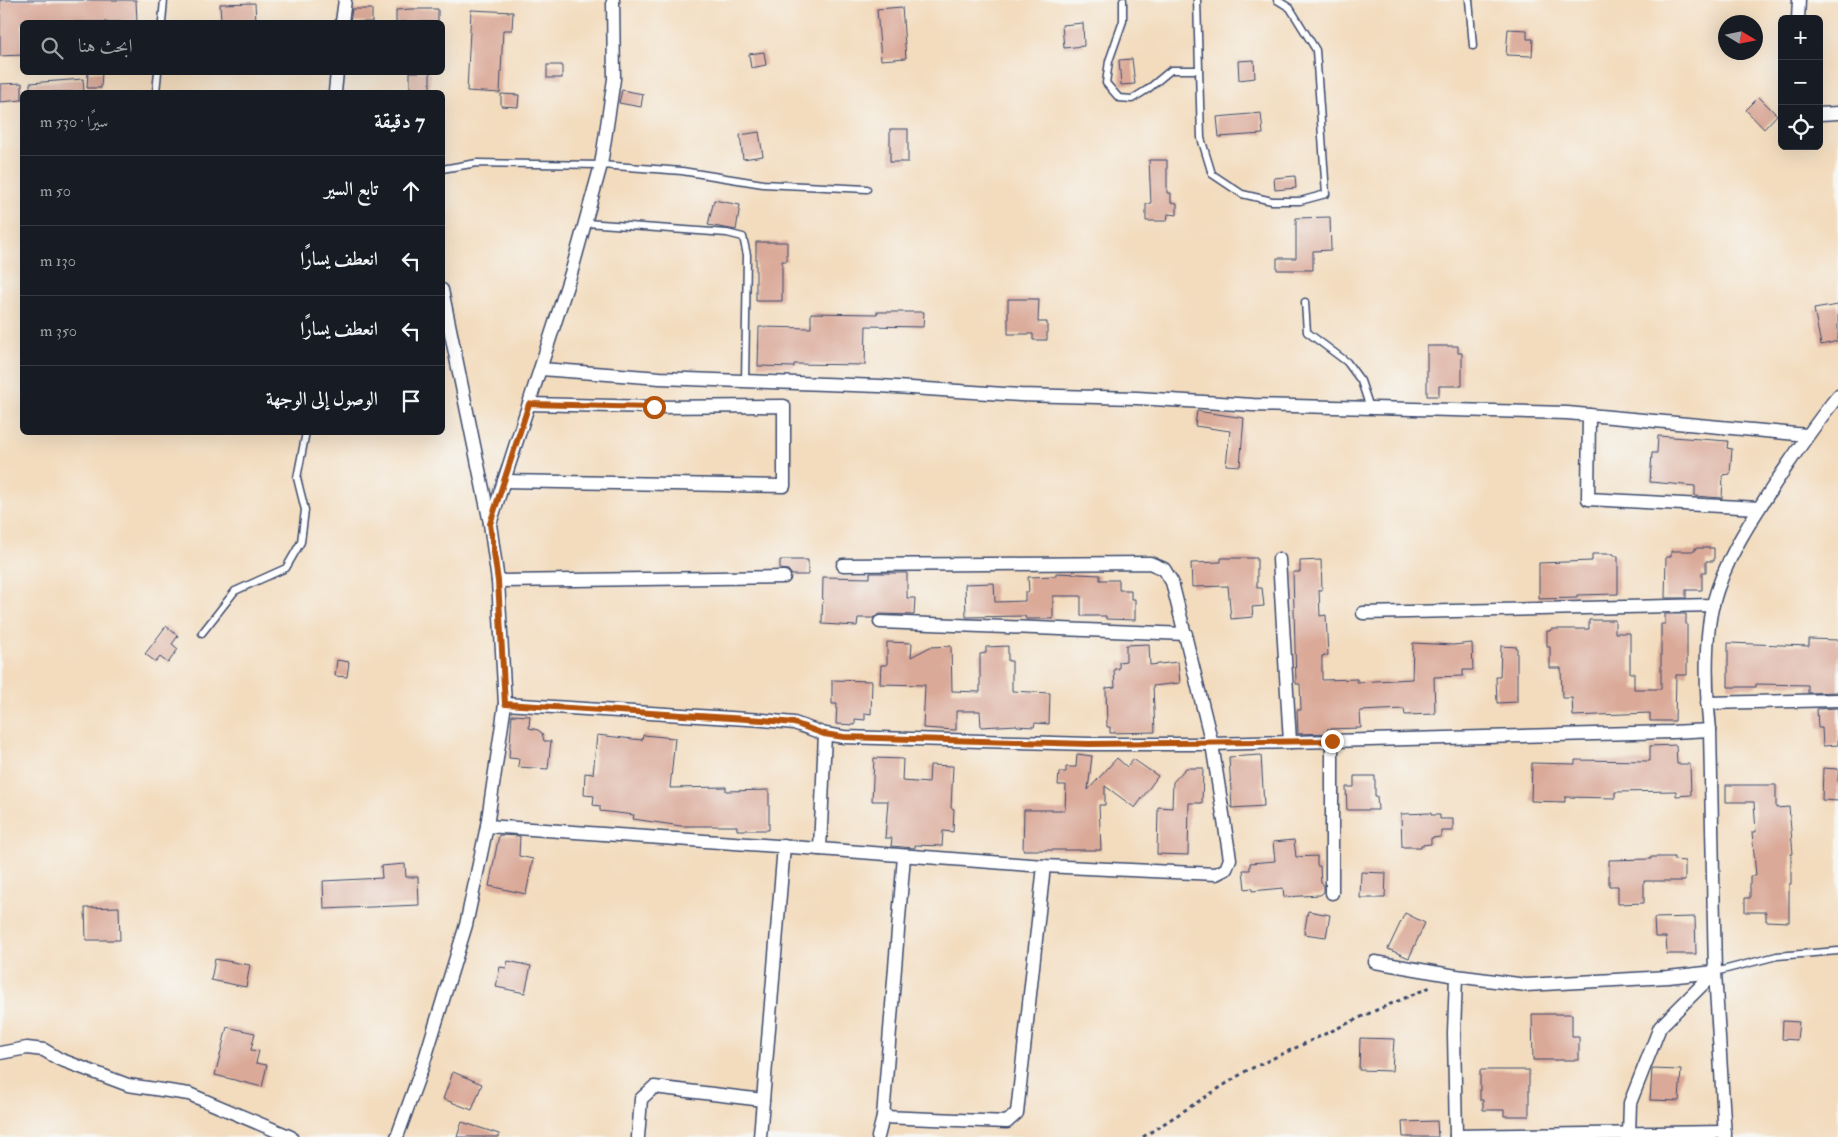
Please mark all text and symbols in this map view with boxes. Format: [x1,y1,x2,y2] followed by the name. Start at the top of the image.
[1718,15,1763,60] north arrow
[1778,15,1823,150] map controls
[1778,15,1823,60] button: +
[20,20,445,75] search box
[38,34,66,62] icon: search
[78,34,133,58] text: ابحث هنا
[1778,60,1823,105] button: −
[1778,105,1823,150] button: locate
[374,108,425,135] text: 7 دقيقة
[40,112,108,132] text: سيرًا · 530 m
[324,177,378,201] text: تابع السير
[397,177,425,205] icon: ahead
[40,181,71,201] text: 50 m
[300,247,378,271] text: انعطف يسارًا
[397,247,425,275] icon: left
[40,251,76,271] text: 130 m
[300,317,378,341] text: انعطف يسارًا
[397,317,425,345] icon: left
[40,321,77,341] text: 350 m
[266,387,378,411] text: الوصول إلى الوجهة
[397,387,425,415] icon: arrive
[643,396,666,419] route start
[1321,730,1344,753] route end

